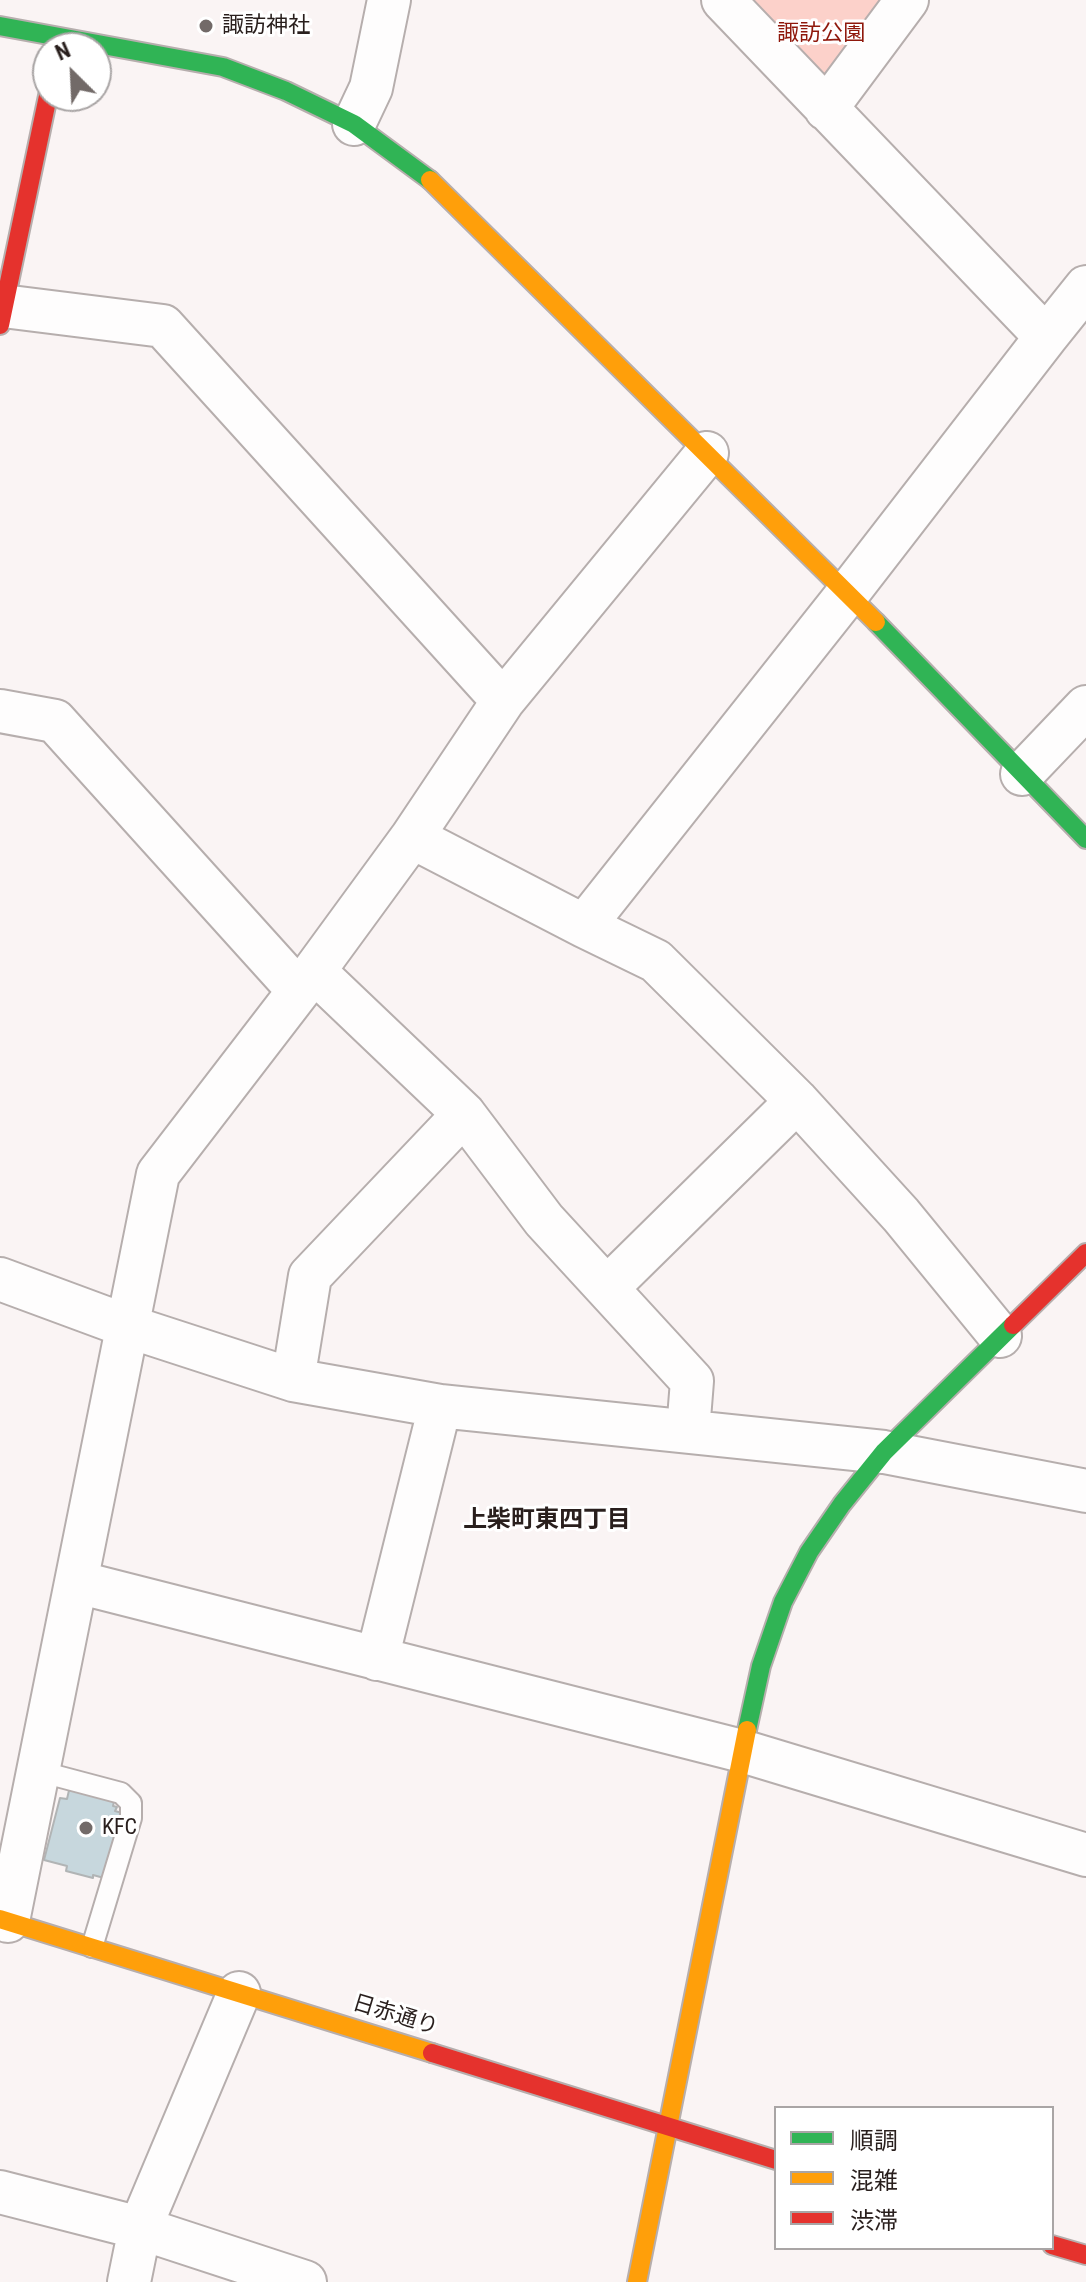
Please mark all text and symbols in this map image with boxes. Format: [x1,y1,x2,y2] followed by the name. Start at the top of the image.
[222,13,310,39] place label: 諏訪神社
[197,17,215,35] marker: 諏訪神社
[777,21,865,47] park label: 諏訪公園
[32,32,112,112] north arrow
[52,37,74,66] text: N
[463,1507,631,1535] district label: 上柴町東四丁目
[102,1815,137,1841] place label: KFC
[77,1819,95,1837] marker: KFC
[349,1991,441,2041] street label: 日赤通り
[774,2106,1054,2250] legend
[850,2127,898,2155] text: 順調
[850,2167,898,2195] text: 混雑
[850,2207,898,2235] text: 渋滞

